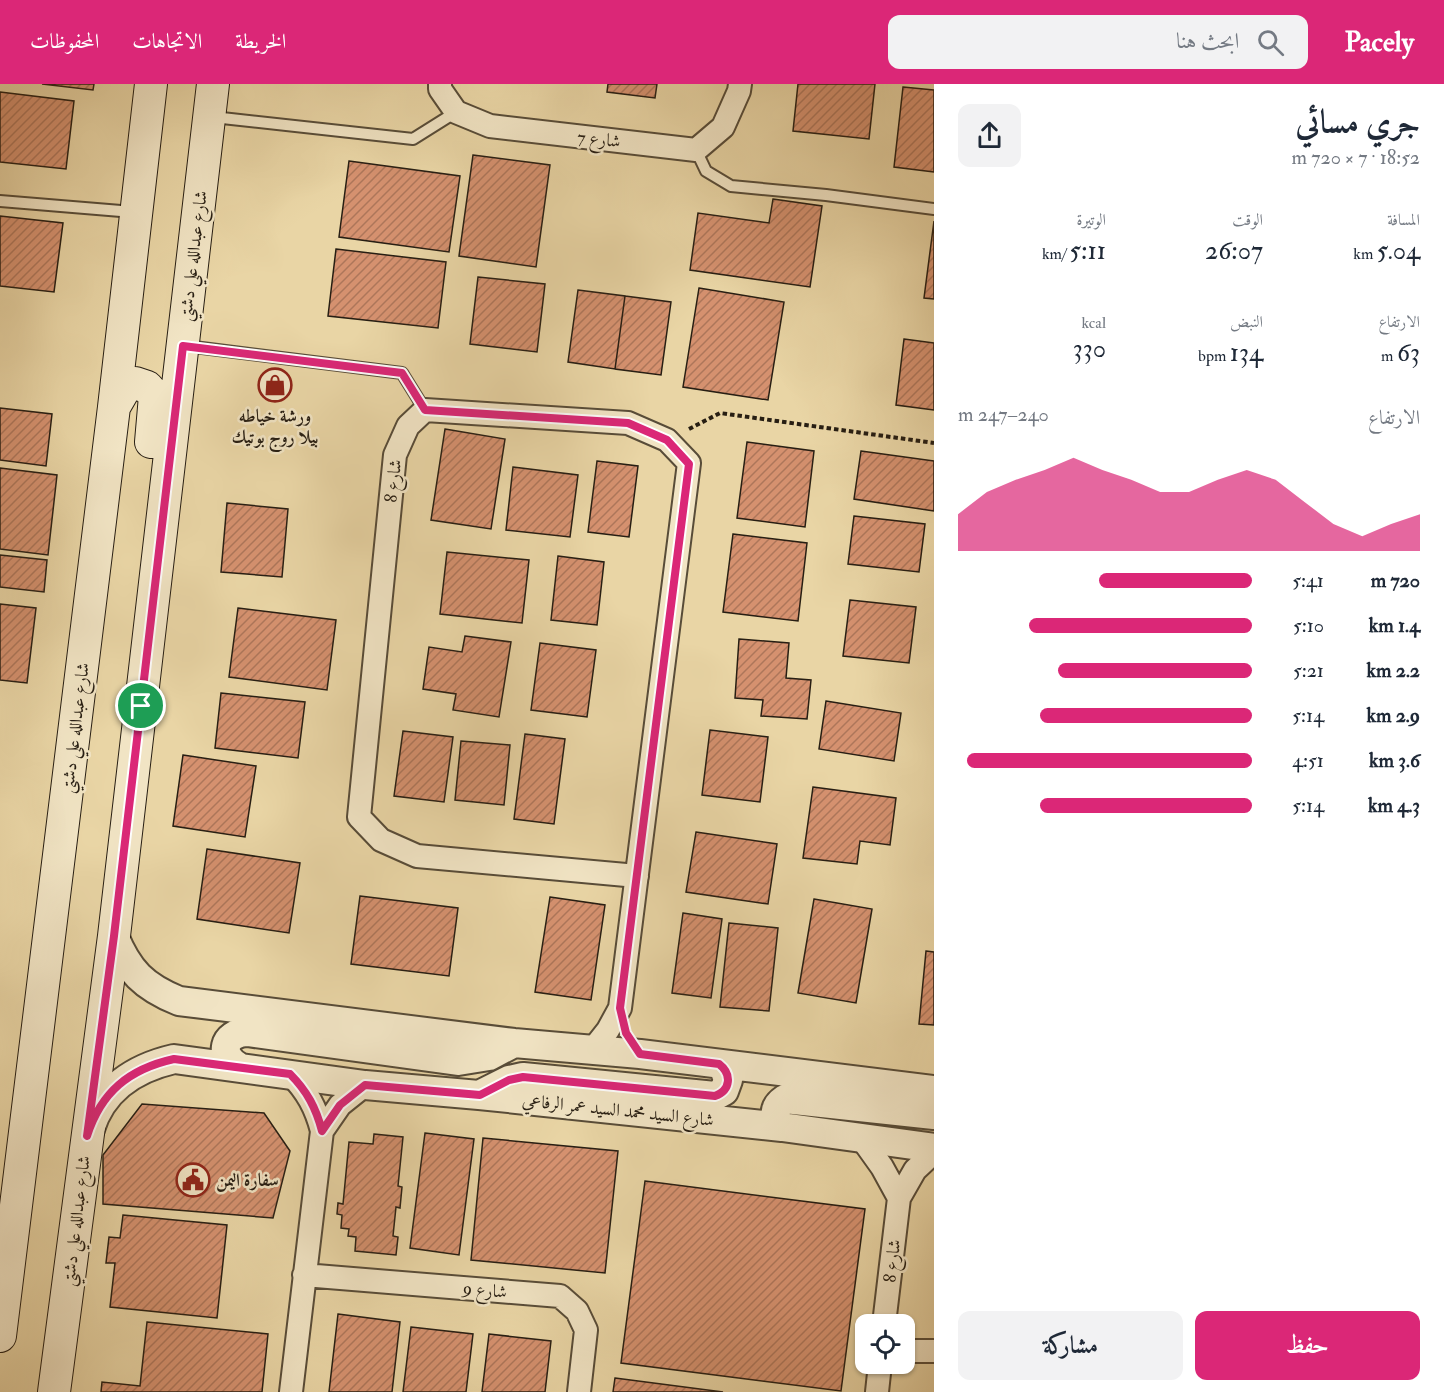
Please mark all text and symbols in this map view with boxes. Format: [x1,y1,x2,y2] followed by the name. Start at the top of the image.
[888,15,1308,69] search box
[1344,25,1414,60] text: Pacely
[1254,26,1287,59] icon: search
[1176,27,1239,55] text: ابحث هنا
[30,28,99,55] text: المحفوظات
[132,28,202,55] text: الاتجاهات
[235,28,286,55] text: الخريطة
[1296,102,1420,143] text: جري مسائي
[958,104,1021,167] button: share
[576,126,622,156] street label: شارع 7
[1292,145,1420,170] text: 18:52 · 7 × 720 m
[174,189,218,323] street label: شارع عبدالله علي دشتي
[1076,210,1106,230] text: الوتيرة
[1232,210,1263,230] text: الوقت
[1387,210,1420,230] text: المسافة
[1070,235,1106,267] text: 5:11
[1205,235,1263,267] text: 26:07
[1377,235,1420,267] text: 5.04
[1042,244,1070,264] text: /km
[1353,244,1377,264] text: km
[1230,312,1263,332] text: النبض
[1378,312,1420,332] text: الارتفاع
[1081,313,1106,333] text: kcal
[1073,333,1106,365] text: 330
[1230,337,1263,369] text: 134
[1397,337,1420,369] text: 63
[1198,346,1230,366] text: bpm
[1381,346,1397,366] text: m
[257,367,293,403] shop icon: ورشة خياطه بيلا روج بوتيك
[958,402,1049,427] text: 240–247 m
[232,405,318,453] place label: ورشة خياطه بيلا روج بوتيك
[1368,405,1420,430] text: الارتفاع
[379,458,411,504] street label: شارع 8
[1292,568,1324,593] text: 5:41
[1371,568,1420,593] text: 720 m
[1293,613,1324,638] text: 5:10
[1369,613,1420,638] text: 1.4 km
[1293,658,1324,683] text: 5:21
[1367,658,1420,683] text: 2.2 km
[56,661,100,795] street label: شارع عبدالله علي دشتي
[115,680,166,731] pin
[124,689,157,722] icon: arrive
[1292,703,1324,728] text: 5:14
[1366,703,1420,728] text: 2.9 km
[1292,748,1324,773] text: 4:51
[1369,748,1420,773] text: 3.6 km
[1292,793,1324,818] text: 5:14
[1368,793,1420,818] text: 4.3 km
[521,1089,715,1135] street label: شارع السيد محمد السيد عمر الرفاعي
[57,1154,101,1288] street label: شارع عبدالله علي دشتي
[175,1162,211,1198] public building icon: سفارة اليمن
[216,1169,279,1192] place label: سفارة اليمن
[878,1238,910,1284] street label: شارع 8
[460,1277,508,1307] street label: شارع 9
[958,1311,1183,1380] button: مشاركة
[1195,1311,1420,1380] button: حفظ
[855,1314,915,1374] map controls
[855,1314,915,1374] button: locate

